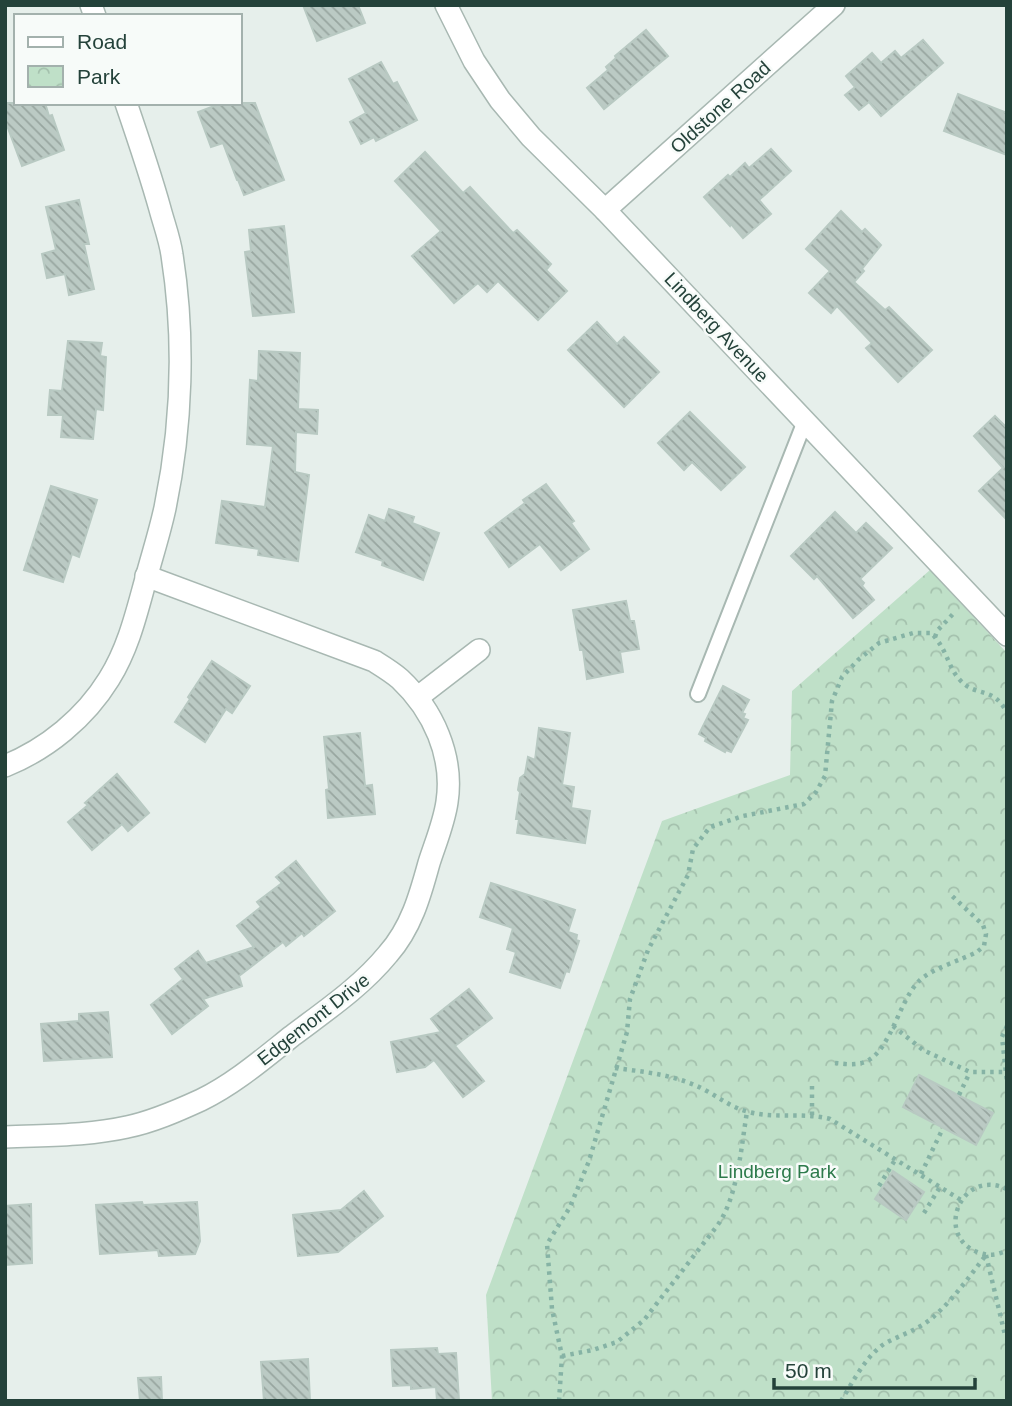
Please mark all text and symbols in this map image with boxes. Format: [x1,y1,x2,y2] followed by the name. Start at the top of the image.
[14,14,242,105] legend
[77,30,127,53] text: Road
[666,57,774,158] street label: Oldstone Road
[77,65,121,88] text: Park
[660,268,773,387] street label: Lindberg Avenue
[253,969,373,1070] street label: Edgemont Drive
[718,1161,837,1182] park label: Lindberg Park
[774,1346,975,1390] scale bar
[785,1359,832,1382] text: 50 m

